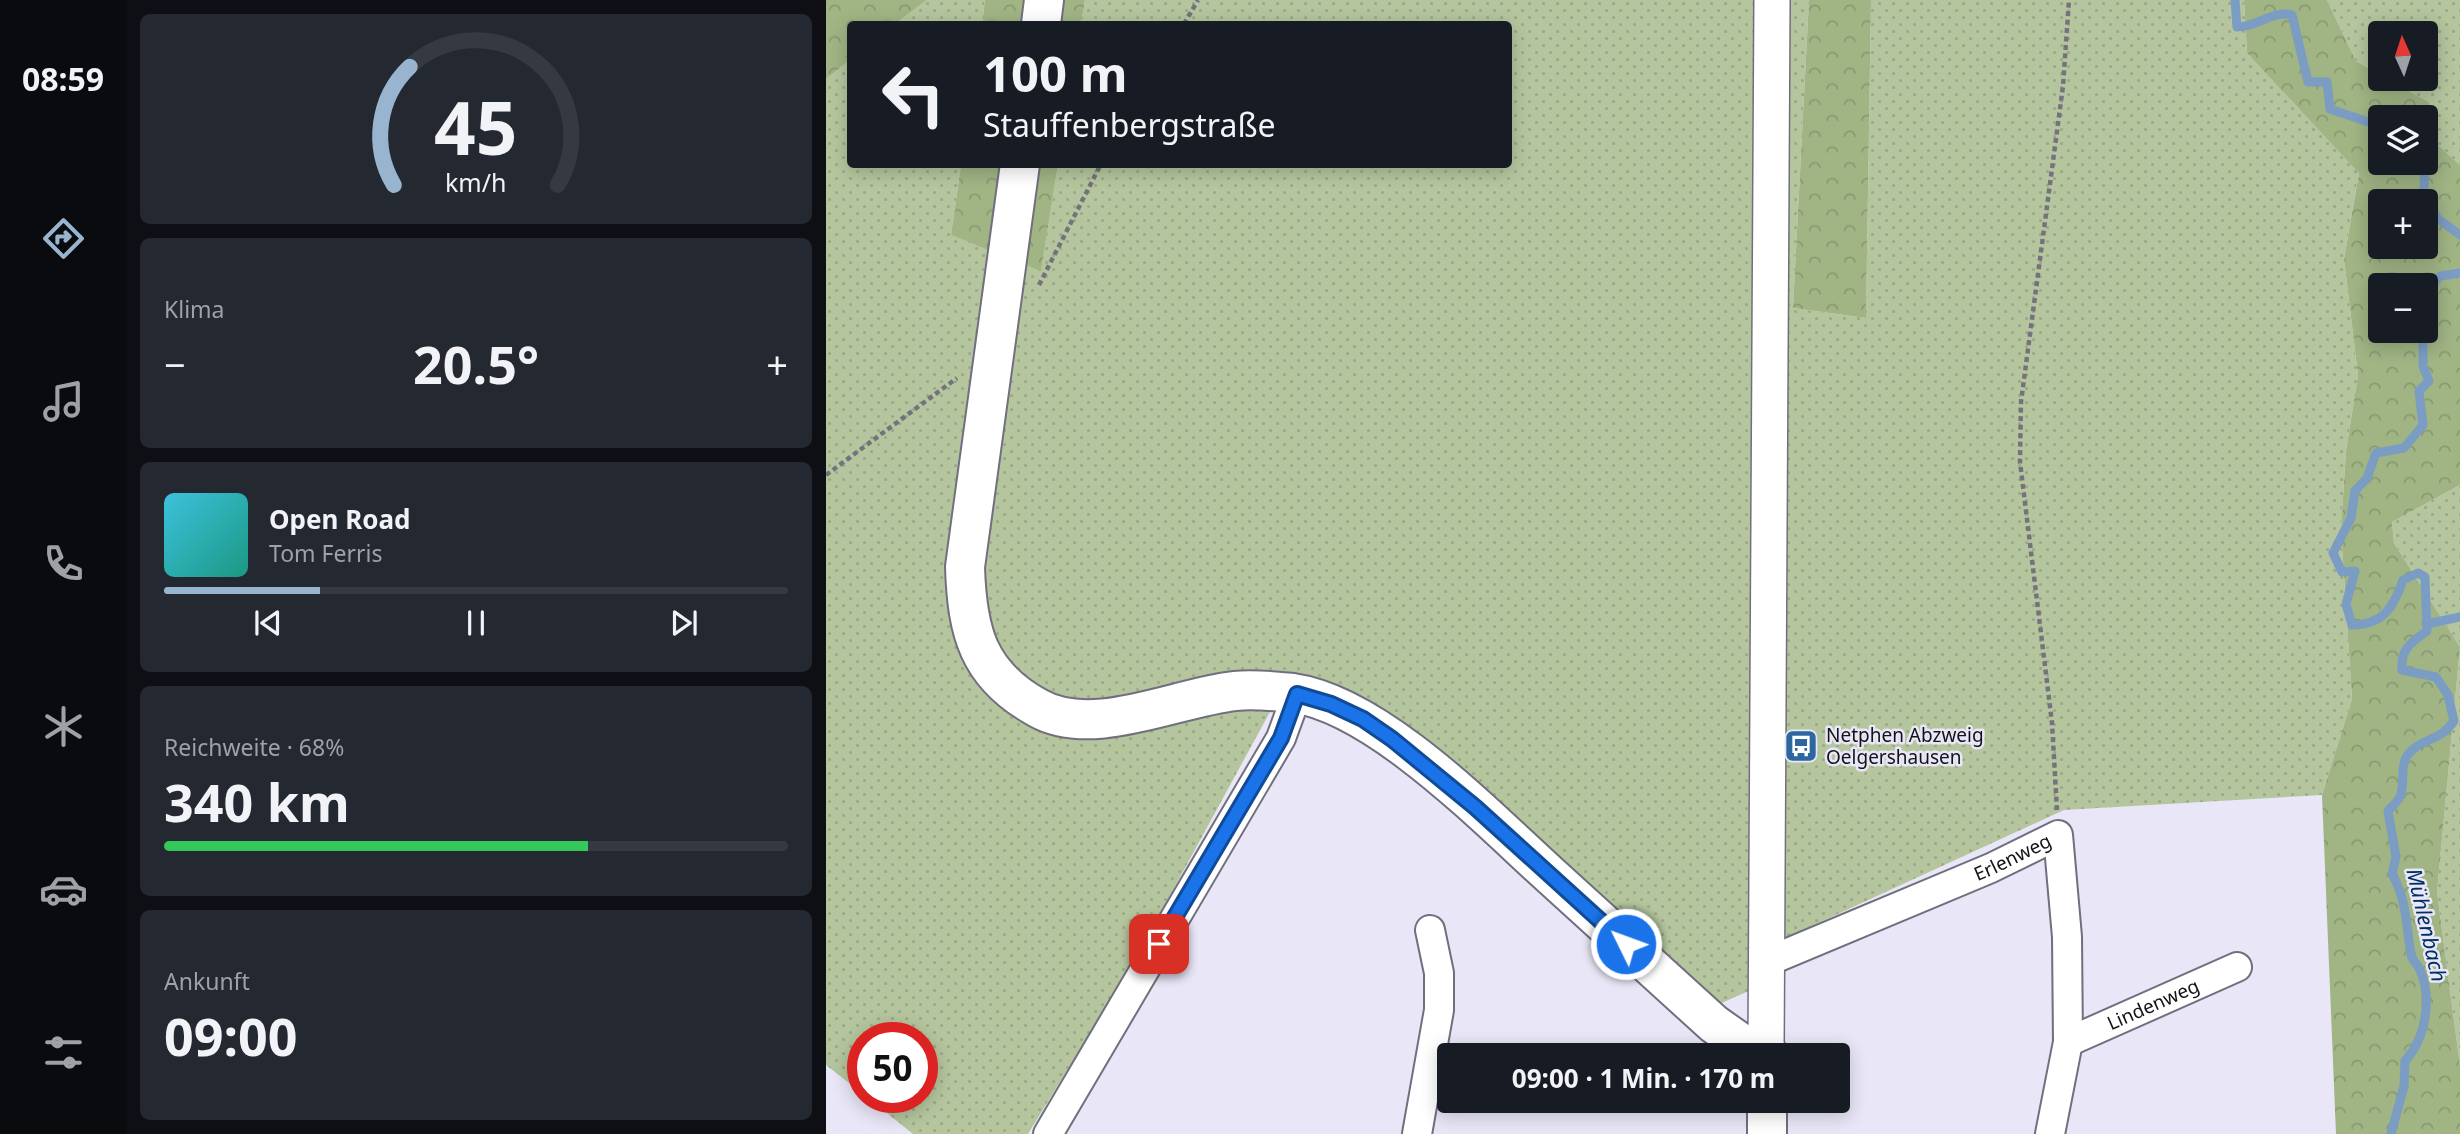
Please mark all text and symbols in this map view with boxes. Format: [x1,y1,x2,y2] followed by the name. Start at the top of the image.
[2368,21,2438,91] north arrow
[2368,21,2438,343] map controls
[983,40,1128,106] text: 100 m
[868,49,959,140] icon: left
[22,57,104,100] text: 08:59
[434,77,518,176] text: 45
[983,103,1276,146] text: Stauffenbergstraße
[2368,105,2438,175] button: layers
[445,165,507,199] text: km/h
[2368,189,2438,259] button: +
[39,214,88,263] icon: directions
[2368,273,2438,343] button: −
[164,293,225,325] text: Klima
[413,328,539,399] text: 20.5°
[164,338,186,390] text: −
[766,338,788,390] text: +
[39,377,88,426] icon: music
[269,501,411,537] text: Open Road
[269,537,382,569] text: Tom Ferris
[39,539,88,588] icon: phone
[249,604,287,642] icon: previous
[457,604,495,642] icon: pause
[665,604,703,642] icon: next
[39,702,88,751] icon: climate
[1826,722,1984,770] place label: Netphen Abzweig Oelgershausen
[1782,727,1820,765] bus stop icon: Netphen Abzweig Oelgershausen
[164,731,344,763] text: Reichweite · 68%
[164,766,350,837] text: 340 km
[1970,827,2056,887] street label: Erlenweg
[39,865,88,914] icon: car
[2400,865,2454,985] water label: Mühlenbach
[1589,907,1663,981] position arrow
[1129,914,1189,974] pin
[1140,925,1178,963] icon: arrive
[164,965,250,997] text: Ankunft
[2103,972,2203,1036] street label: Lindenweg
[164,1000,298,1071] text: 09:00
[847,1022,938,1113] speed limit sign: 50
[39,1028,88,1077] icon: filters
[1512,1060,1775,1096] text: 09:00 · 1 Min. · 170 m

